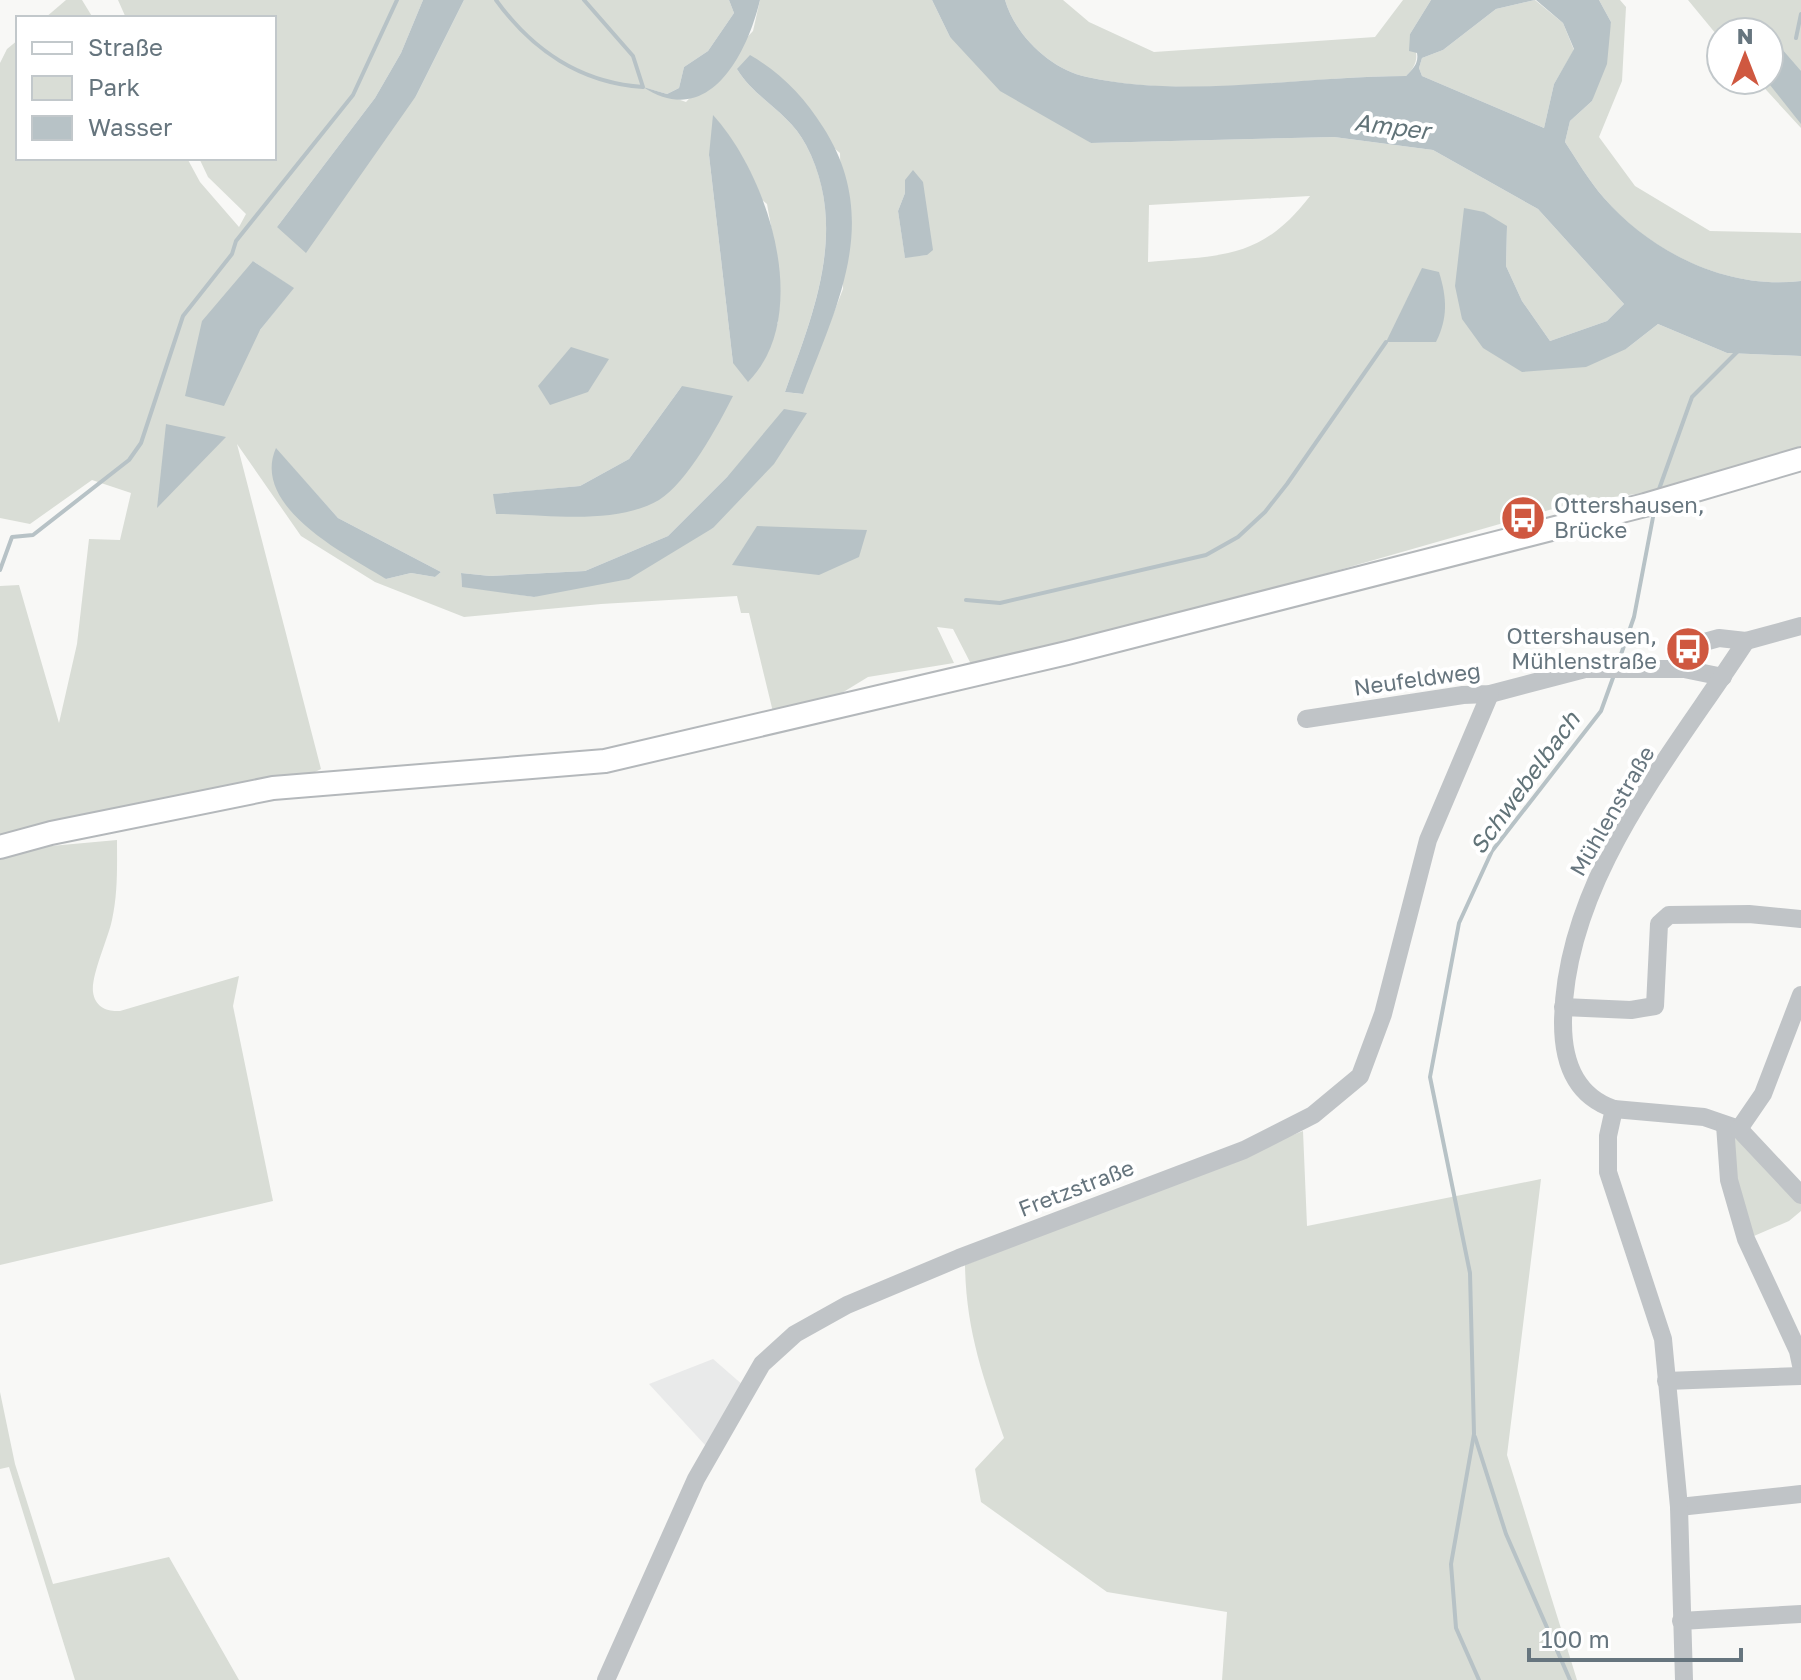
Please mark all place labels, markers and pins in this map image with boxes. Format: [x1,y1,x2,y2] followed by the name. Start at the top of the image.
[1554,491,1704,543] place label: Ottershausen, Brücke
[1499,494,1547,542] bus stop icon: Ottershausen, Brücke
[1507,622,1657,674] place label: Ottershausen, Mühlenstraße
[1664,625,1712,673] bus stop icon: Ottershausen, Mühlenstraße

